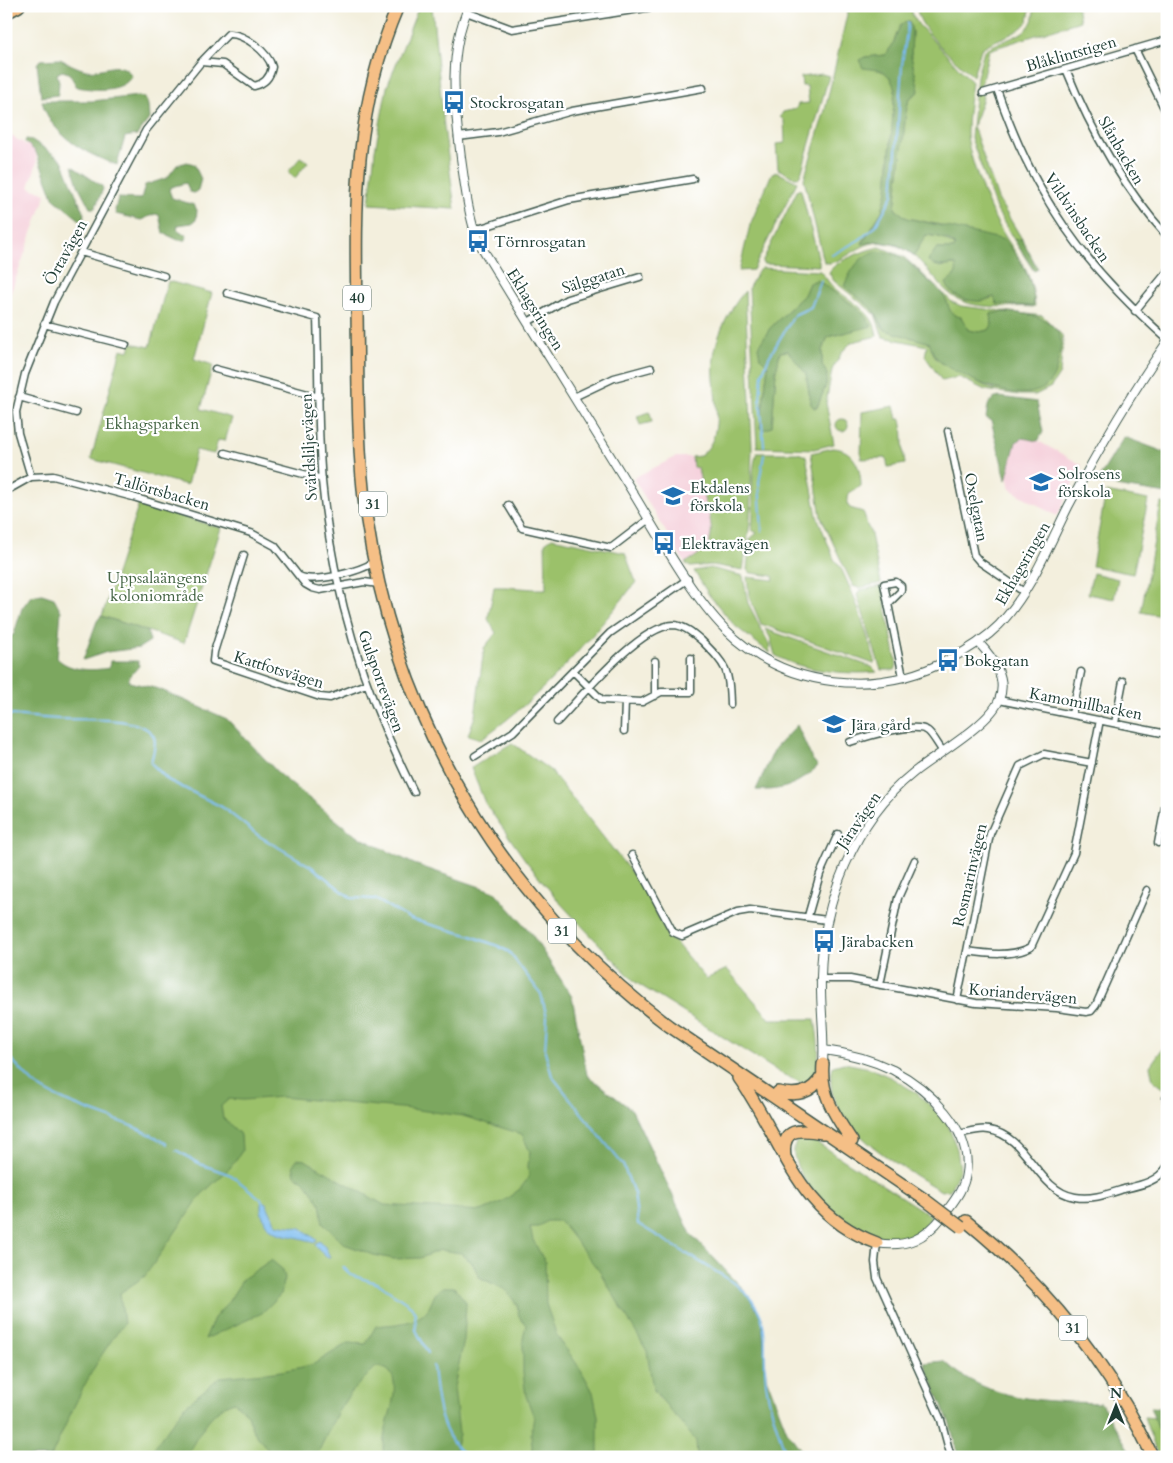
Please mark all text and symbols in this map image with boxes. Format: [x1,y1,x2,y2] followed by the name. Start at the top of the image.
[1023,31,1119,77] street label: Blåklintstigen
[441,89,467,115] bus stop icon: Stockrosgatan
[470,92,564,114] place label: Stockrosgatan
[1093,112,1150,189] street label: Slånbacken
[1039,168,1115,267] street label: Vildvinsbacken
[39,216,93,289] street label: Örtavägen
[465,228,491,254] bus stop icon: Törnrosgatan
[494,231,586,253] place label: Törnrosgatan
[559,258,628,299] street label: Sälggatan
[501,264,569,355] street label: Ekhagsringen
[343,286,371,310] road number: 40
[295,393,323,501] street label: Svärdsliljevägen
[105,413,199,435] park label: Ekhagsparken
[1058,463,1120,503] place label: Solrosens förskola
[111,468,213,516] street label: Tallörtsbacken
[1028,469,1054,495] school or university icon: Solrosens förskola
[959,471,994,544] street label: Oxelgatan
[690,477,750,517] place label: Ekdalens förskola
[660,483,686,509] school or university icon: Ekdalens förskola
[359,492,387,516] road number: 31
[990,518,1056,609] street label: Ekhagsringen
[651,530,677,556] bus stop icon: Elektravägen
[681,533,769,555] place label: Elektravägen
[107,567,207,607] park label: Uppsalaängens koloniområde
[352,627,410,736] street label: Gulsporrevägen
[231,646,327,694] street label: Kattfotsvägen
[935,647,961,673] bus stop icon: Bokgatan
[964,650,1029,672] place label: Bokgatan
[1027,682,1144,726] street label: Kamomillbacken
[821,711,847,737] school or university icon: Jära gård
[849,714,911,736] place label: Jära gård
[830,787,886,856] street label: Järavägen
[947,821,993,929] street label: Rosmarinvägen
[548,918,576,944] road number: 31
[811,928,837,954] bus stop icon: Järabacken
[839,931,914,953] place label: Järabacken
[968,978,1078,1010] street label: Koriandervägen
[1059,1316,1087,1340] road number: 31
[1090,1380,1140,1430] north arrow
[1110,1384,1122,1403] text: N

